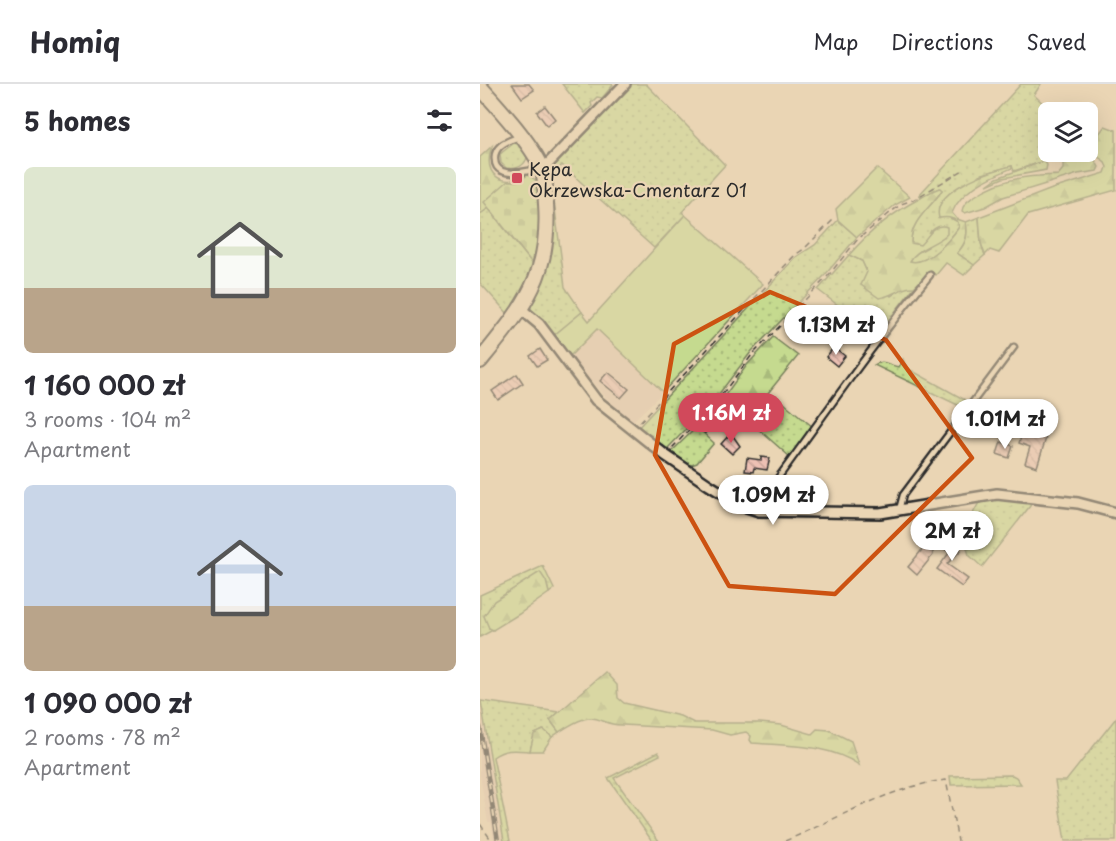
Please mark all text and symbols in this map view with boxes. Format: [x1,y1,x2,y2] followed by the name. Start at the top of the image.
[30,20,120,63] text: Homiq
[813,25,858,57] text: Map
[891,25,993,57] text: Directions
[1026,25,1086,57] text: Saved
[24,101,130,140] text: 5 homes
[1038,102,1098,162] map controls
[1038,102,1098,162] button: layers
[423,104,456,137] icon: filters
[529,155,747,203] place label: Kępa Okrzewska-Cmentarz 01
[510,171,524,185] marker: Kępa Okrzewska-Cmentarz 01
[186,206,294,314] icon: home
[774,305,898,356] pin: 1.13M zł
[798,309,874,339] text: 1.13M zł
[24,365,184,404] text: 1 160 000 zł
[669,393,793,444] pin: 1.16M zł
[692,397,770,427] text: 1.16M zł
[943,399,1067,450] pin: 1.01M zł
[965,403,1045,433] text: 1.01M zł
[24,404,191,434] text: 3 rooms · 104 m²
[24,434,131,464] text: Apartment
[711,475,835,526] pin: 1.09M zł
[732,479,814,509] text: 1.09M zł
[910,511,994,562] pin: 2M zł
[924,515,980,545] text: 2M zł
[186,524,294,632] icon: home
[24,683,191,722] text: 1 090 000 zł
[24,722,181,752] text: 2 rooms · 78 m²
[24,752,131,782] text: Apartment

